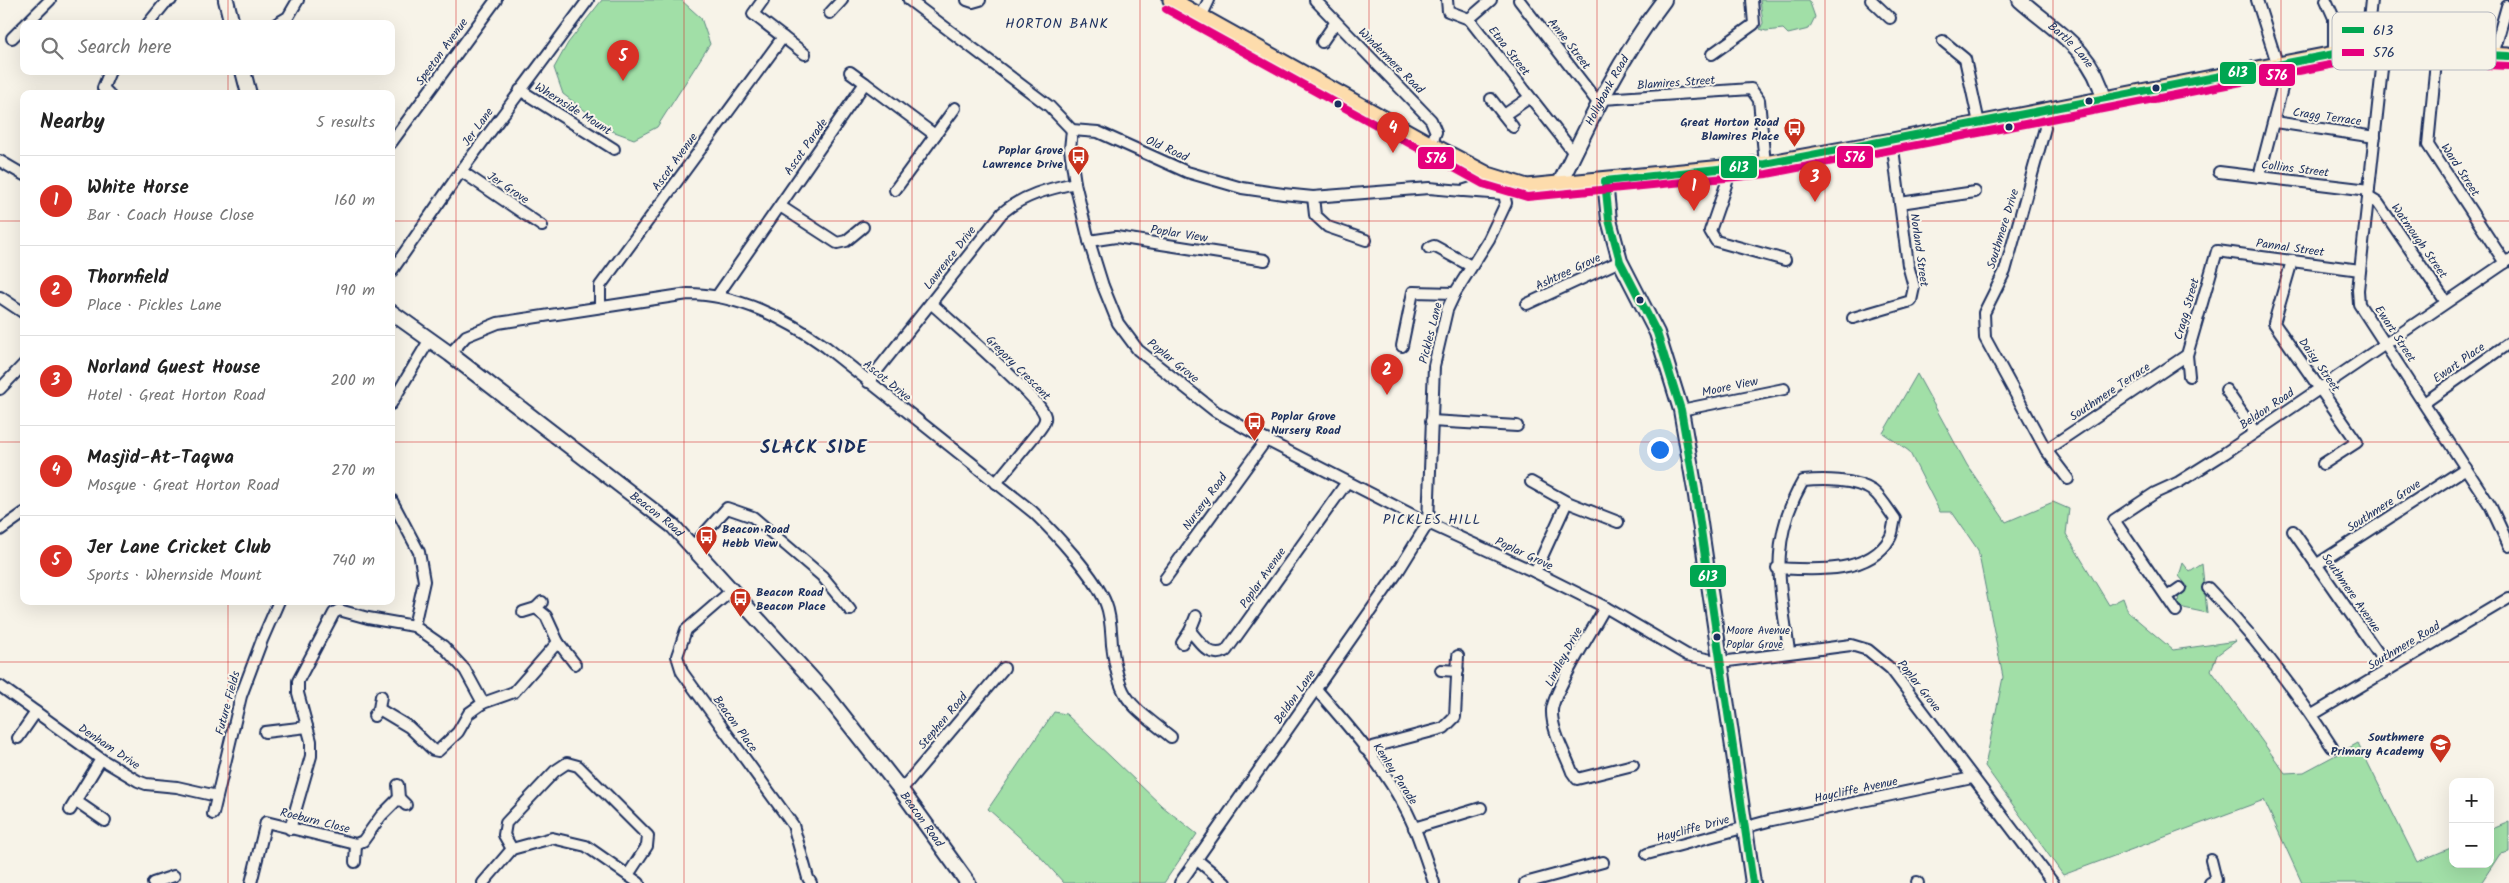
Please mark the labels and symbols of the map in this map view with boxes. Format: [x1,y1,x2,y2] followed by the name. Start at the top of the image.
[2332,12,2496,70] legend
[1005,13,1109,35] district label: HORTON BANK
[411,14,473,90] street label: Speeton Avenue
[1543,14,1595,74] street label: Anne Street
[2044,17,2099,72] street label: Bartle Lane
[2373,20,2393,42] text: 613
[1483,22,1535,80] street label: Etna Street
[1353,23,1429,99] street label: Windermere Road
[607,40,639,81] pin: 5
[2373,42,2395,64] text: 576
[1580,51,1634,129] street label: Hollybank Road
[2219,61,2257,85] line badge: 613
[2228,62,2248,84] text: 613
[2258,63,2296,87] line badge: 576
[2265,65,2288,87] text: 576
[1636,71,1716,95] street label: Blamires Street
[531,78,615,140] street label: Whernside Mount
[2151,83,2161,93] unlabelled marker
[2084,96,2094,106] unlabelled marker
[1333,99,1343,109] unlabelled marker
[457,103,499,150] street label: Jer Lane
[2291,103,2363,131] street label: Cragg Terrace
[1377,112,1409,153] pin: 4
[1680,113,1780,146] place label: Great Horton Road Blamires Place
[779,114,833,179] street label: Ascot Parade
[1783,117,1807,148] bus stop icon: Great Horton Road Blamires Place
[2004,122,2014,132] unlabelled marker
[647,128,703,195] street label: Ascot Avenue
[1143,131,1192,167] street label: Old Road
[2436,140,2485,201] street label: Ward Street
[982,141,1063,174] place label: Poplar Grove Lawrence Drive
[1067,145,1091,176] bus stop icon: Poplar Grove Lawrence Drive
[1836,145,1874,169] line badge: 576
[1417,146,1455,170] line badge: 576
[1843,147,1866,169] text: 576
[1424,148,1447,170] text: 576
[1720,155,1758,179] line badge: 613
[2260,155,2330,183] street label: Collins Street
[1729,157,1749,179] text: 613
[1799,161,1831,202] pin: 3
[483,167,533,209] street label: Jer Grove
[1678,170,1710,211] pin: 1
[1982,186,2024,271] street label: Southmere Drive
[2386,200,2452,283] street label: Watmough Street
[1904,212,1934,288] street label: Norland Street
[1149,220,1210,248] street label: Poplar View
[919,221,981,294] street label: Lawrence Drive
[2255,234,2326,262] street label: Pannal Street
[1532,248,1604,295] street label: Ashtree Grove
[2169,276,2205,342] street label: Cragg Street
[1635,295,1645,305] unlabelled marker
[1414,300,1448,366] street label: Pickles Lane
[2369,302,2421,367] street label: Ewart Street
[981,331,1055,405] street label: Gregory Crescent
[1143,334,1204,388] street label: Poplar Grove
[2293,334,2345,396] street label: Daisy Street
[2429,338,2490,388] street label: Ewart Place
[1371,354,1403,395] pin: 2
[859,355,916,407] street label: Ascot Drive
[2066,358,2155,426] street label: Southmere Terrace
[1700,372,1761,402] street label: Moore View
[2236,383,2299,434] street label: Beldon Road
[1271,407,1341,440] place label: Poplar Grove Nursery Road
[1243,411,1267,442] bus stop icon: Poplar Grove Nursery Road
[760,434,868,463] district label: SLACK SIDE
[1647,437,1673,463] your location
[1178,469,1233,535] street label: Nursery Road
[2343,475,2425,537] street label: Southmere Grove
[626,486,689,542] street label: Beacon Road
[1383,509,1481,531] district label: PICKLES HILL
[722,520,790,553] place label: Beacon Road Hebb View
[694,524,718,555] bus stop icon: Beacon Road Hebb View
[1492,532,1557,576] street label: Poplar Grove
[1235,543,1291,612] street label: Poplar Avenue
[2317,549,2386,637] street label: Southmere Avenue
[1689,564,1727,588] line badge: 613
[1698,566,1718,588] text: 613
[756,583,826,616] place label: Beacon Road Beacon Place
[728,587,752,618] bus stop icon: Beacon Road Beacon Place
[2364,616,2445,675] street label: Southmere Road
[1726,622,1790,654] place label: Moore Avenue Poplar Grove
[1540,623,1588,690] street label: Lindley Drive
[1712,632,1722,642] marker: Moore Avenue Poplar Grove
[1892,656,1946,717] street label: Poplar Grove
[1269,665,1321,728] street label: Beldon Lane
[210,669,246,737] street label: Future Fields
[913,688,973,754] street label: Stephen Road
[708,692,763,757] street label: Beacon Place
[74,719,144,775] street label: Denham Drive
[2331,728,2425,761] place label: Southmere Primary Academy
[2428,732,2452,763] school or university icon: Southmere Primary Academy
[1368,739,1423,809] street label: Kenley Parade
[1812,772,1900,808] street label: Haycliffe Avenue
[895,787,949,852] street label: Beacon Road
[278,803,352,839] street label: Roeburn Close
[1654,810,1732,848] street label: Haycliffe Drive

